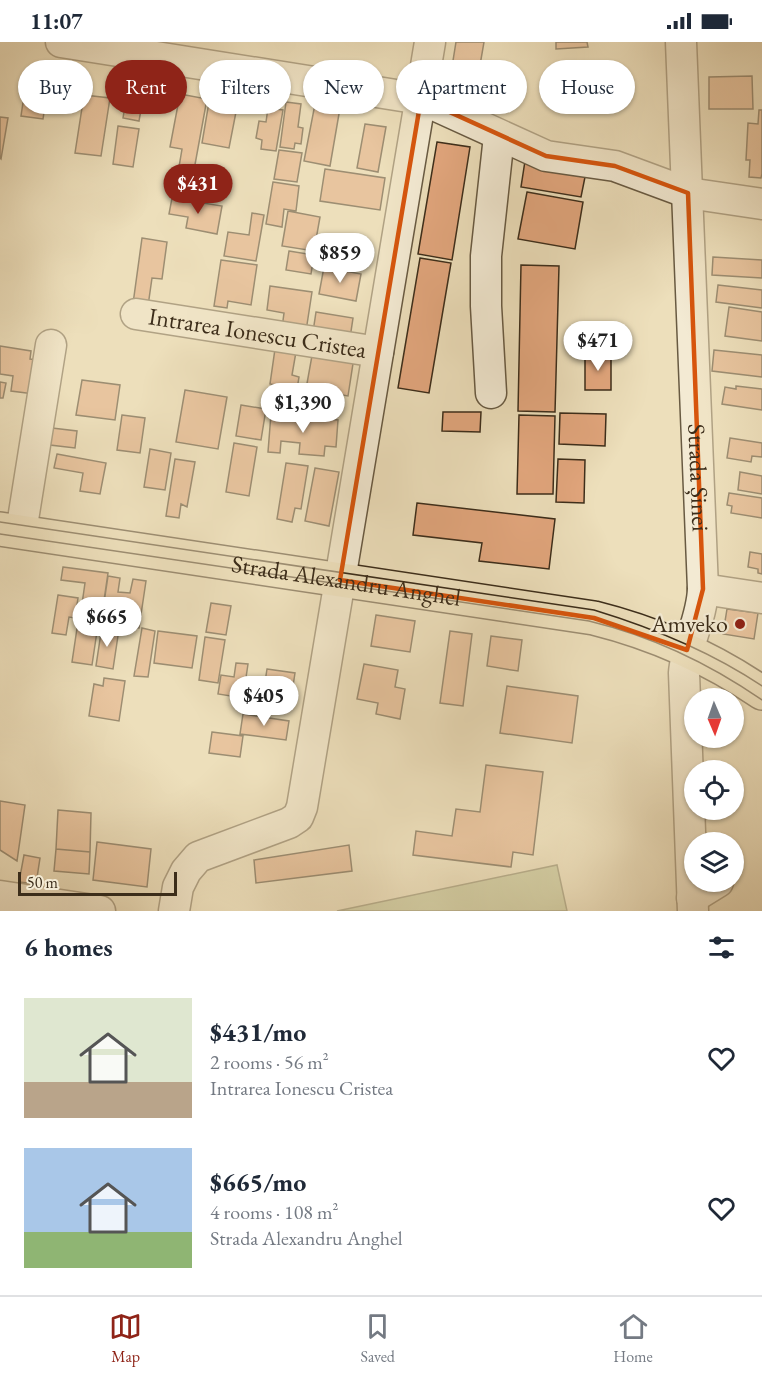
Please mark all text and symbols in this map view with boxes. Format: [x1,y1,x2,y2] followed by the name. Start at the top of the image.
[30,7,83,36] text: 11:07
[18,60,93,114] chip: Buy
[105,60,187,114] chip: Rent
[199,60,291,114] chip: Filters
[303,60,384,114] chip: New
[396,60,527,114] chip: Apartment
[539,60,635,114] chip: House
[162,164,234,215] pin: $431
[178,170,218,196] text: $431
[304,233,376,284] pin: $859
[320,239,360,265] text: $859
[146,300,369,365] street label: Intrarea Ionescu Cristea
[562,321,634,372] pin: $471
[578,327,618,353] text: $471
[254,383,352,434] pin: $1,390
[275,389,331,415] text: $1,390
[681,423,717,532] street label: Strada Șinei
[229,548,463,613] street label: Strada Alexandru Anghel
[71,597,143,648] pin: $665
[87,603,127,629] text: $665
[650,608,728,639] place label: Amveko
[733,617,747,631] marker: Amveko
[228,676,300,727] pin: $405
[244,682,284,708] text: $405
[684,688,744,748] north arrow
[684,688,744,892] map controls
[684,760,744,820] button: locate
[684,832,744,892] button: layers
[18,869,177,896] scale bar
[27,872,58,893] text: 50 m
[24,930,113,964] text: 6 homes
[705,931,738,964] icon: filters
[210,1015,306,1049] text: $431/mo
[72,1022,144,1094] icon: home
[705,1042,738,1075] icon: heart
[210,1049,329,1075] text: 2 rooms · 56 m²
[210,1075,393,1101] text: Intrarea Ionescu Cristea
[210,1165,306,1199] text: $665/mo
[72,1172,144,1244] icon: home
[705,1192,738,1225] icon: heart
[210,1199,338,1225] text: 4 rooms · 108 m²
[210,1225,403,1251] text: Strada Alexandru Anghel
[109,1310,142,1367] tab: Map
[361,1310,395,1367] tab: Saved
[613,1310,653,1367] tab: Home

